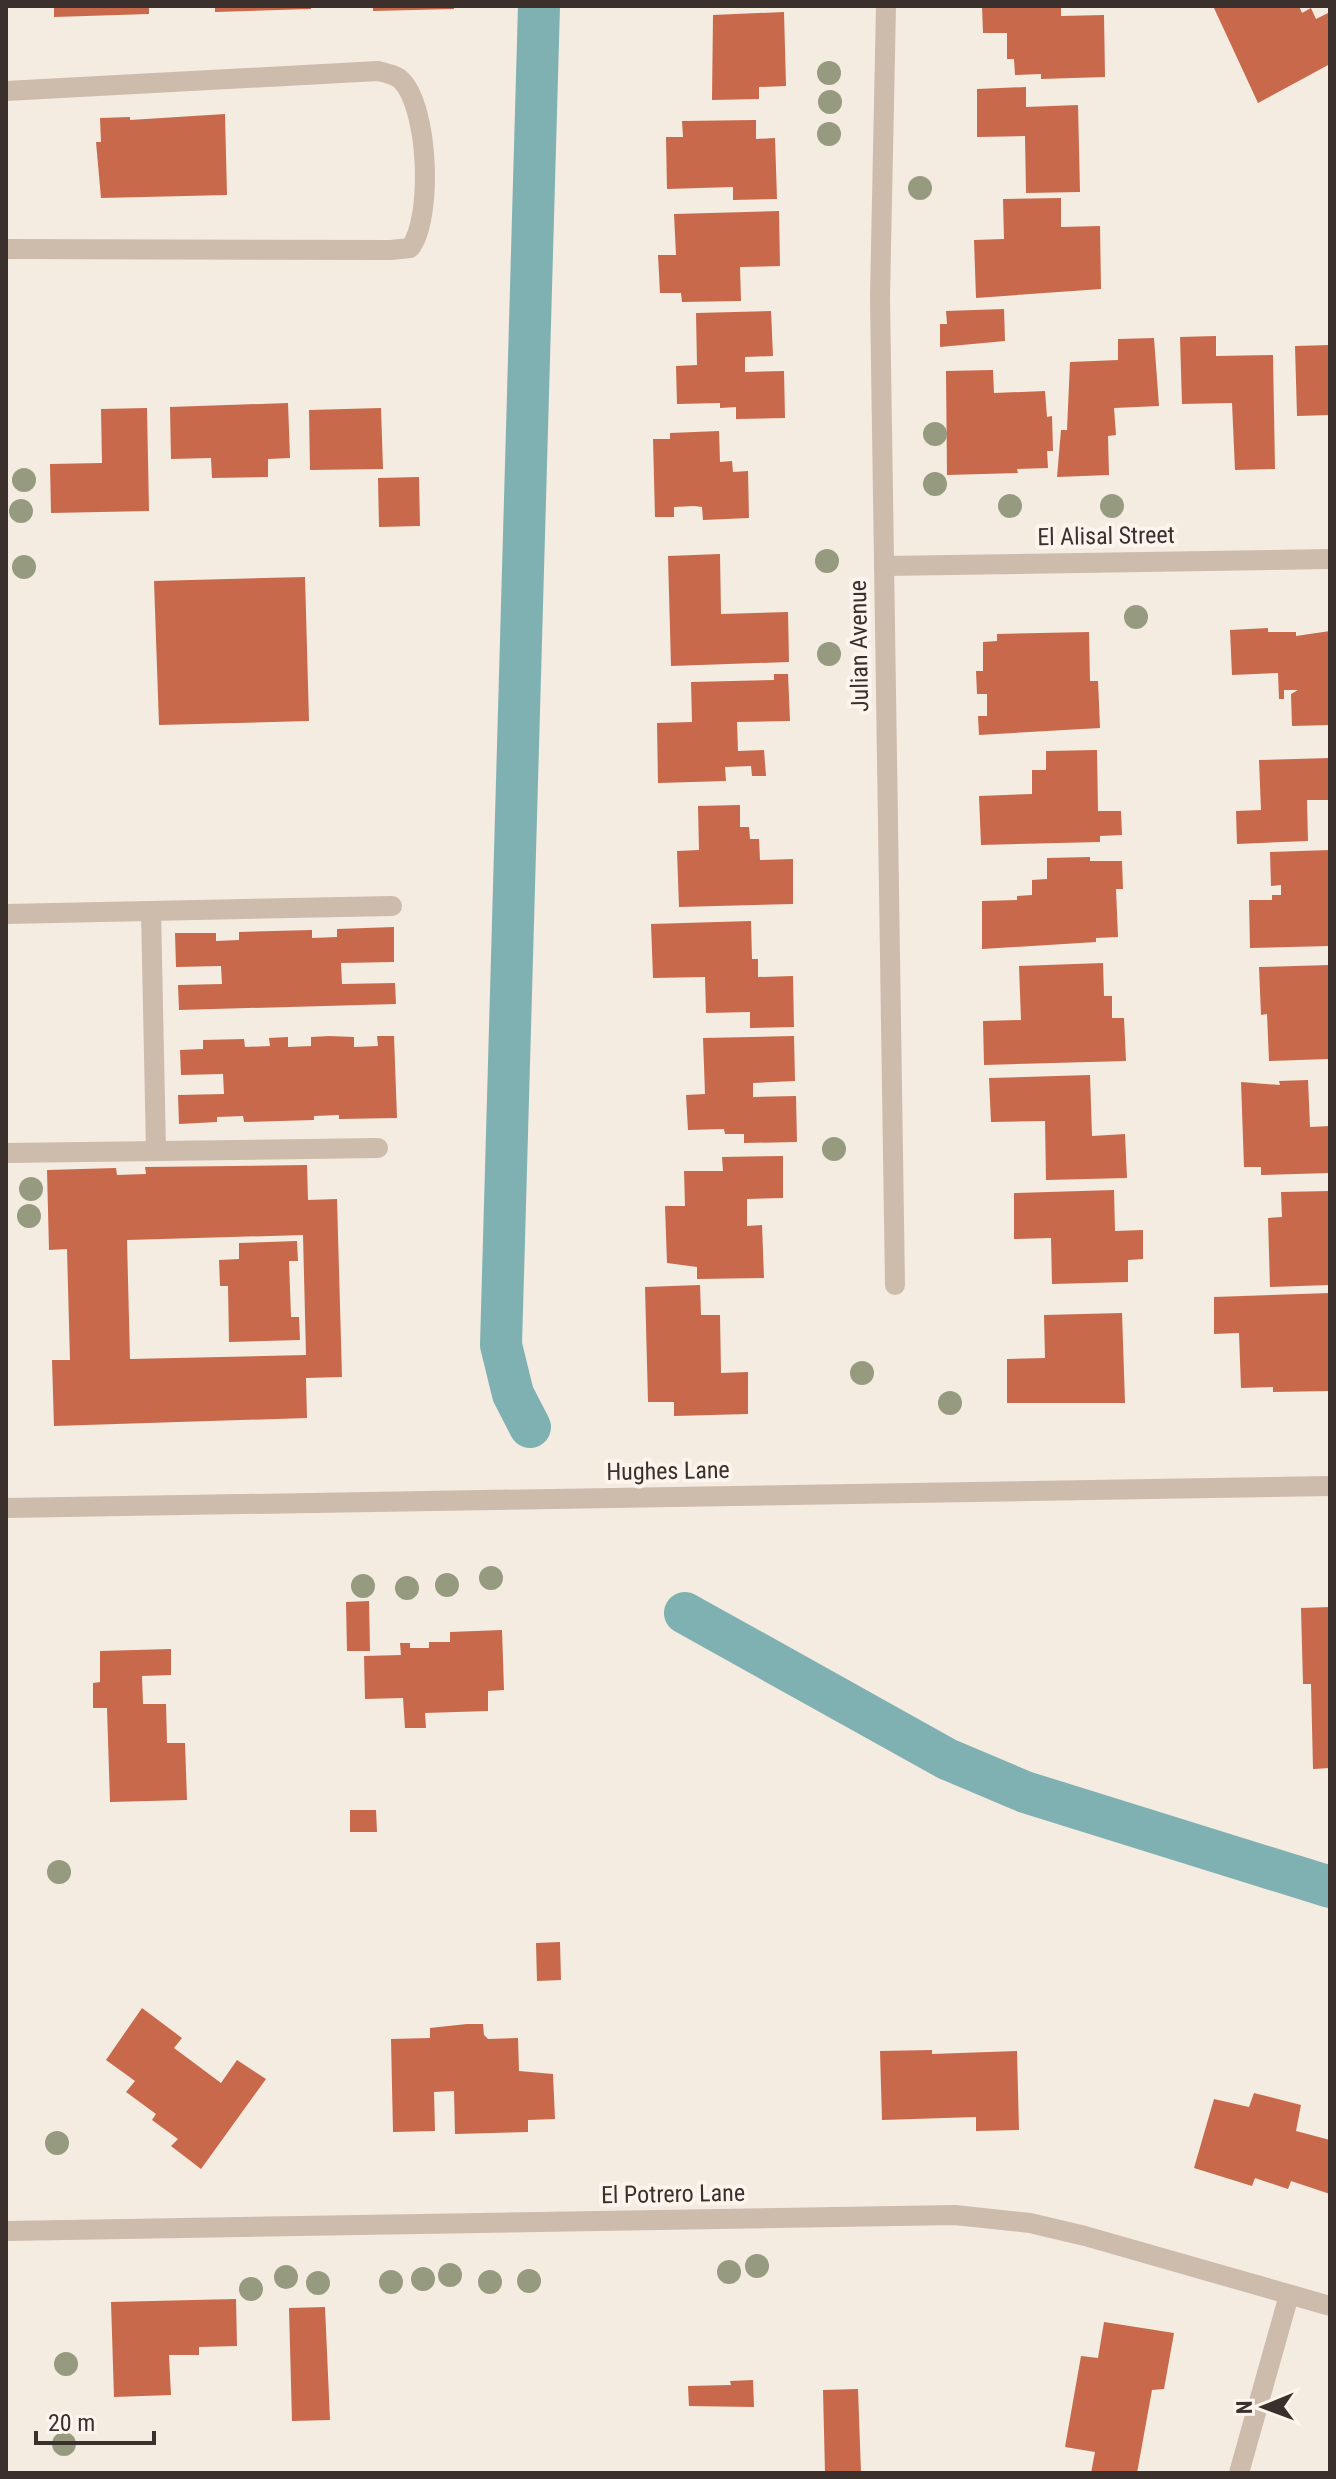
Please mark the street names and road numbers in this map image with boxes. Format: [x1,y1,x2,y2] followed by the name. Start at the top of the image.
[1037,521,1175,551] street label: El Alisal Street
[844,580,874,712] street label: Julian Avenue
[606,1456,730,1486] street label: Hughes Lane
[601,2179,745,2209] street label: El Potrero Lane

